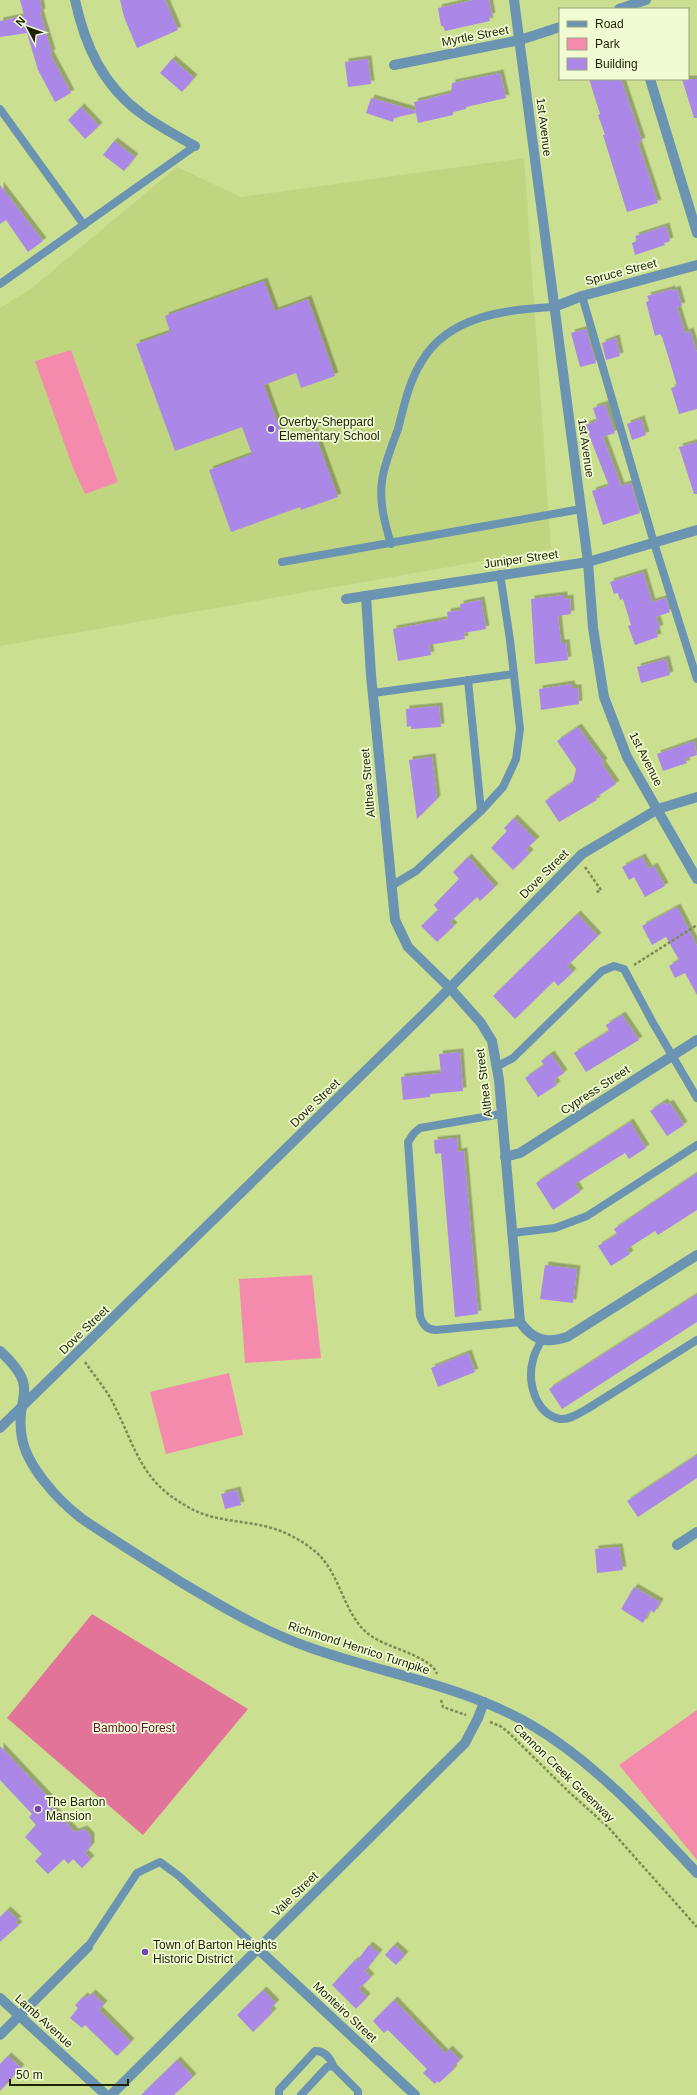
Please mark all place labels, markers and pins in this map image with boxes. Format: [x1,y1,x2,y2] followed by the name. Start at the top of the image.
[279,415,380,443] place label: Overby-Sheppard Elementary School
[266,424,276,434] marker: Overby-Sheppard Elementary School
[46,1795,105,1823] place label: The Barton Mansion
[33,1804,43,1814] marker: The Barton Mansion
[153,1938,277,1966] place label: Town of Barton Heights Historic District
[140,1947,150,1957] marker: Town of Barton Heights Historic District

